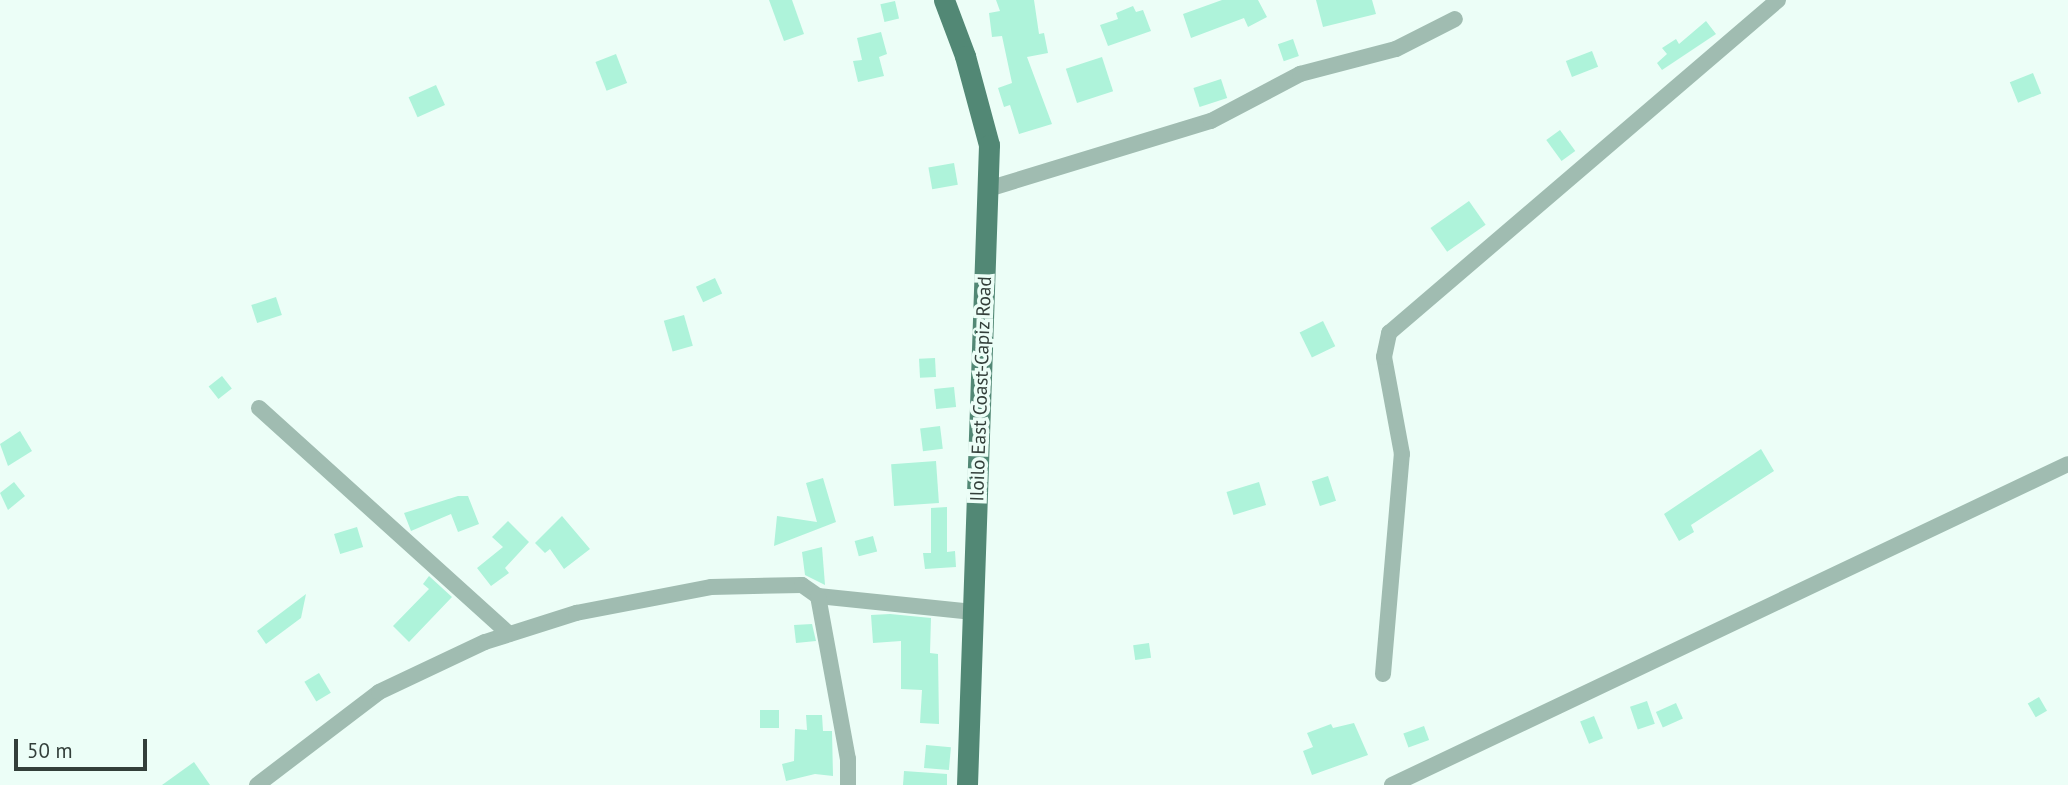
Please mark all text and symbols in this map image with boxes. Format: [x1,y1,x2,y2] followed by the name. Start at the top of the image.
[966,276,996,502] street label: Iloilo East Coast-Capiz Road
[18,726,150,770] scale bar
[27,737,73,764] text: 50 m

